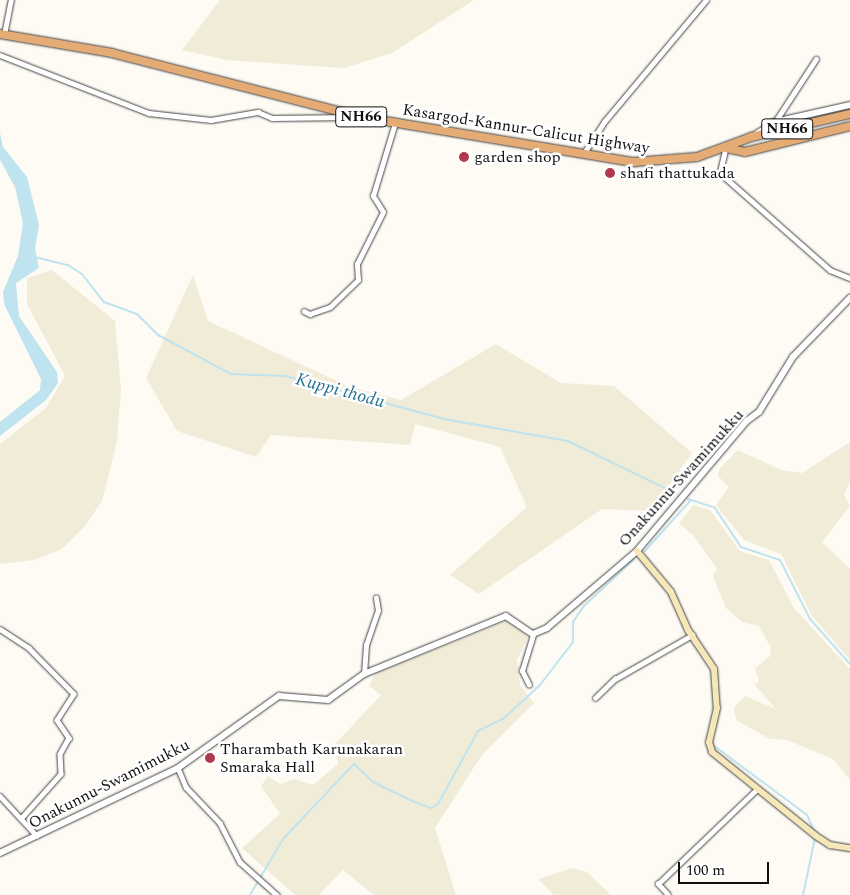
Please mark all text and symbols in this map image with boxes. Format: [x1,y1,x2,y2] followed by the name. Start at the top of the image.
[401,100,651,158] street label: Kasargod-Kannur-Calicut Highway
[335,104,387,130] road number: NH66
[761,116,813,142] road number: NH66
[474,147,561,167] place label: garden shop
[458,151,470,163] marker: garden shop
[620,163,735,183] place label: shafi thattukada
[604,167,616,179] marker: shafi thattukada
[293,369,387,413] water label: Kuppi thodu
[614,405,748,551] street label: Onakunnu-Swamimukku
[25,735,193,833] street label: Onakunnu-Swamimukku
[220,739,403,777] place label: Tharambath Karunakaran Smaraka Hall
[204,752,216,764] marker: Tharambath Karunakaran Smaraka Hall
[680,852,771,884] scale bar
[686,859,725,882] text: 100 m

